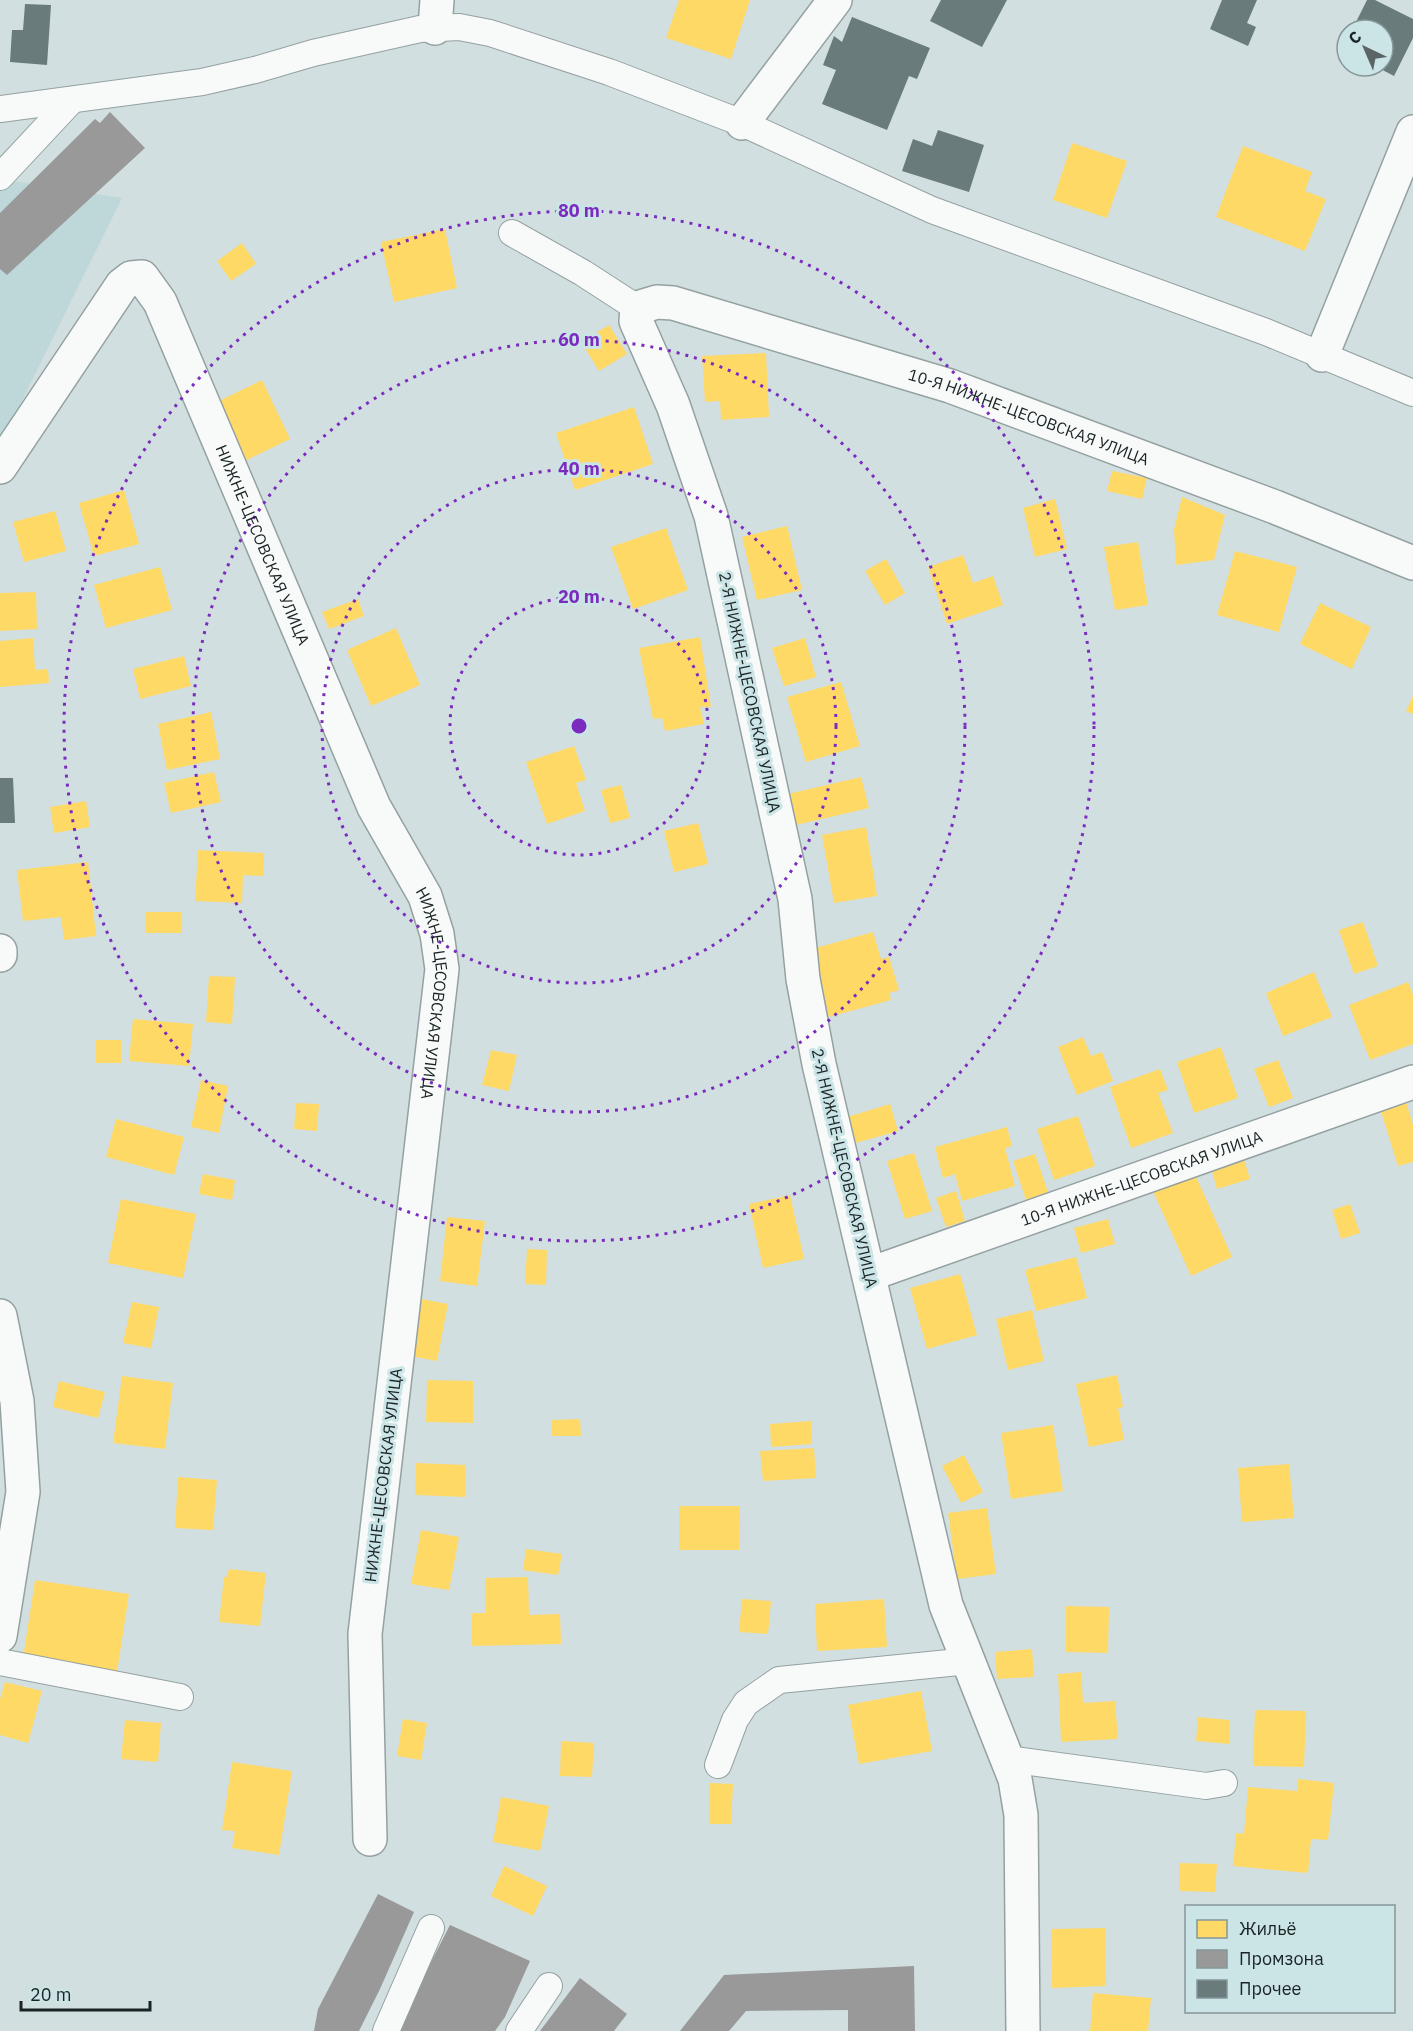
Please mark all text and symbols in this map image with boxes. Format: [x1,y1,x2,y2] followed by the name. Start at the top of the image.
[1335,18,1395,78] north arrow
[1344,26,1365,48] text: С
[558,199,600,222] text: 80 m
[558,328,600,351] text: 60 m
[906,364,1152,469] street label: 10-Я НИЖНЕ-ЦЕСОВСКАЯ УЛИЦА
[212,442,314,648] street label: НИЖНЕ-ЦЕСОВСКАЯ УЛИЦА
[558,457,600,480] text: 40 m
[715,570,785,814] street label: 2-Я НИЖНЕ-ЦЕСОВСКАЯ УЛИЦА
[558,585,600,608] text: 20 m
[569,716,589,736] centre of rings
[412,883,452,1100] street label: НИЖНЕ-ЦЕСОВСКАЯ УЛИЦА
[808,1046,882,1290] street label: 2-Я НИЖНЕ-ЦЕСОВСКАЯ УЛИЦА
[1018,1126,1265,1230] street label: 10-Я НИЖНЕ-ЦЕСОВСКАЯ УЛИЦА
[360,1367,406,1583] street label: НИЖНЕ-ЦЕСОВСКАЯ УЛИЦА
[1185,1905,1395,2013] legend
[1239,1917,1297,1940] text: Жильё
[1239,1947,1324,1970] text: Промзона
[21,1974,150,2012] scale bar
[1239,1977,1302,2000] text: Прочее
[30,1983,72,2006] text: 20 m

